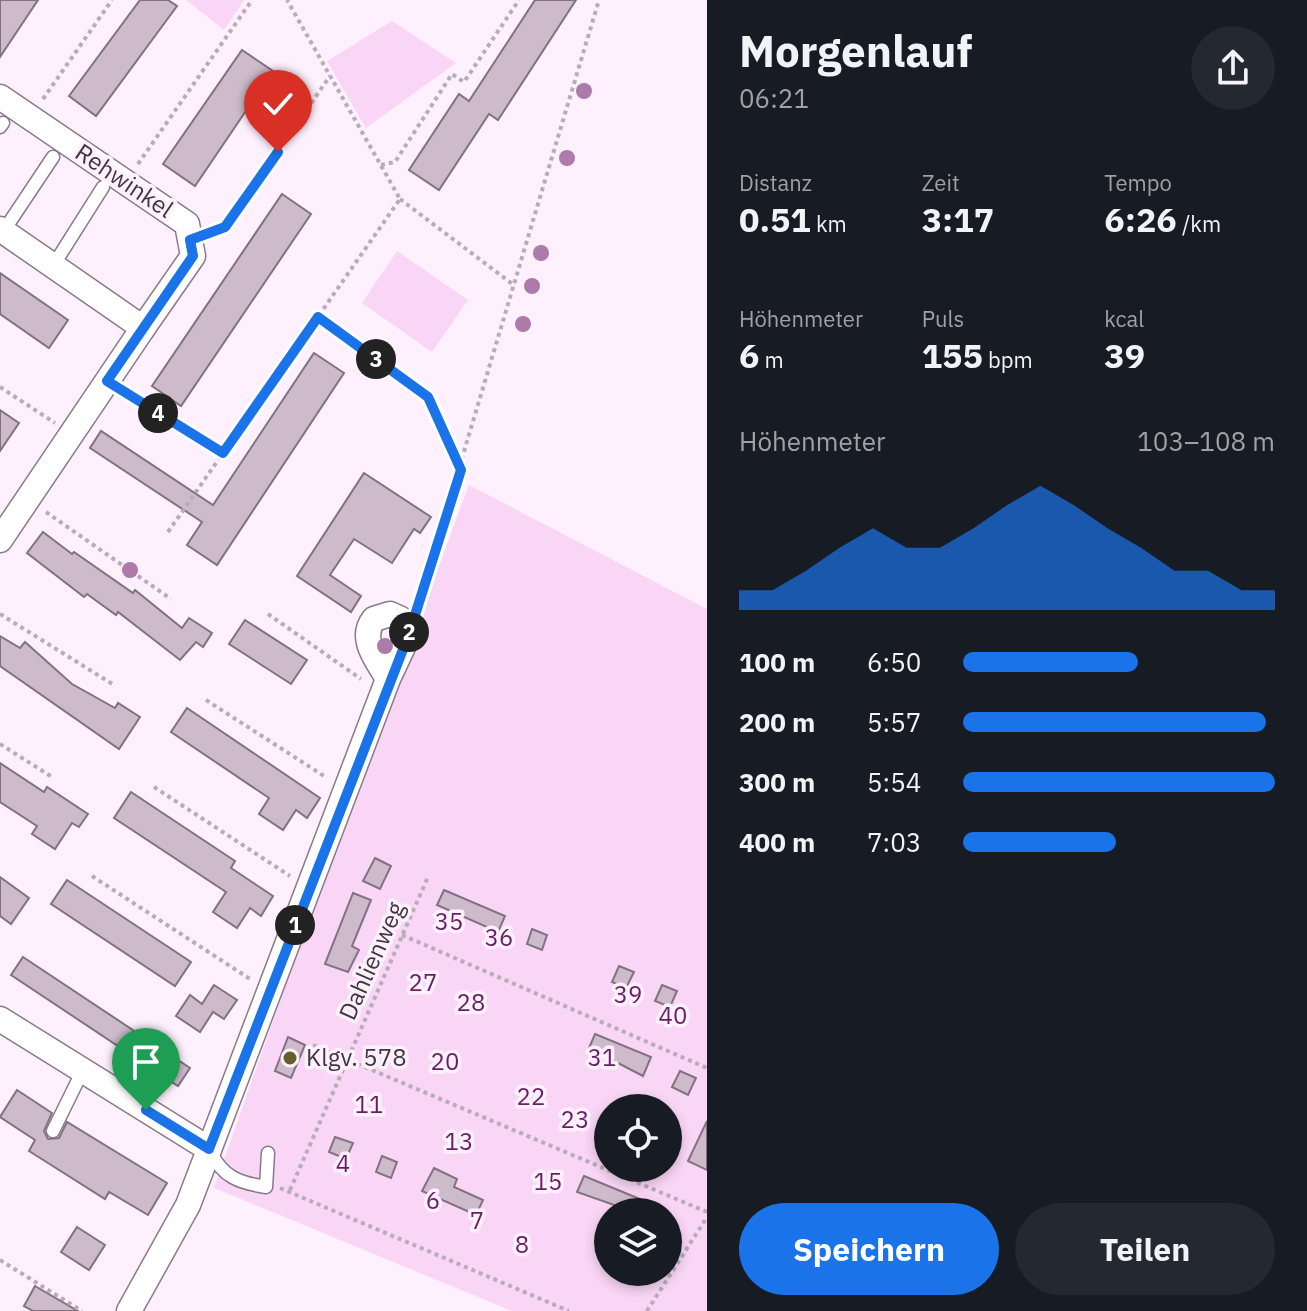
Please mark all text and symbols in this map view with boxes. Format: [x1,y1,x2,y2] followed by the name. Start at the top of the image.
[739,22,972,79] text: Morgenlauf
[1191,26,1275,110] button: share
[244,70,312,152] pin
[739,81,809,115] text: 06:21
[256,82,300,126] icon: check
[69,136,180,225] street label: Rehwinkel
[739,168,812,197] text: Distanz
[922,168,960,197] text: Zeit
[1104,168,1172,197] text: Tempo
[739,197,811,241] text: 0.51
[922,197,994,241] text: 3:17
[1104,197,1177,241] text: 6:26
[811,209,847,238] text: km
[1177,209,1221,238] text: /km
[739,304,863,333] text: Höhenmeter
[922,304,964,333] text: Puls
[1104,304,1144,333] text: kcal
[739,333,759,377] text: 6
[922,333,983,377] text: 155
[1104,333,1145,377] text: 39
[356,339,396,379] pin: 3
[369,344,383,373] text: 3
[759,345,784,374] text: m
[983,345,1033,374] text: bpm
[138,393,178,433] pin: 4
[151,398,165,427] text: 4
[739,424,886,458] text: Höhenmeter
[1137,424,1275,458] text: 103–108 m
[389,612,429,652] pin: 2
[402,617,416,646] text: 2
[739,645,815,679] text: 100 m
[867,645,921,679] text: 6:50
[739,705,815,739] text: 200 m
[867,705,921,739] text: 5:57
[739,765,815,799] text: 300 m
[867,765,921,799] text: 5:54
[739,825,815,859] text: 400 m
[867,825,921,859] text: 7:03
[331,896,411,1025] street label: Dahlienweg
[275,905,315,945] pin: 1
[435,905,463,937] park label: 35
[288,910,302,939] text: 1
[485,921,513,953] park label: 36
[409,966,437,998] park label: 27
[614,978,642,1010] park label: 39
[457,986,485,1018] park label: 28
[659,999,687,1031] park label: 40
[112,1028,180,1110] pin
[124,1040,168,1084] icon: arrive
[306,1041,407,1073] place label: Klgv. 578
[588,1041,616,1073] park label: 31
[431,1045,459,1077] park label: 20
[281,1049,299,1067] marker: Klgv. 578
[517,1080,545,1112] park label: 22
[355,1088,383,1120] park label: 11
[594,1094,682,1286] map controls
[594,1094,682,1182] button: locate
[561,1103,589,1135] park label: 23
[445,1125,473,1157] park label: 13
[336,1147,350,1179] park label: 4
[534,1165,562,1197] park label: 15
[426,1184,440,1216] park label: 6
[594,1198,682,1286] button: layers
[739,1203,999,1295] button: Speichern
[1015,1203,1275,1295] button: Teilen
[470,1204,484,1236] park label: 7
[515,1228,529,1260] park label: 8

